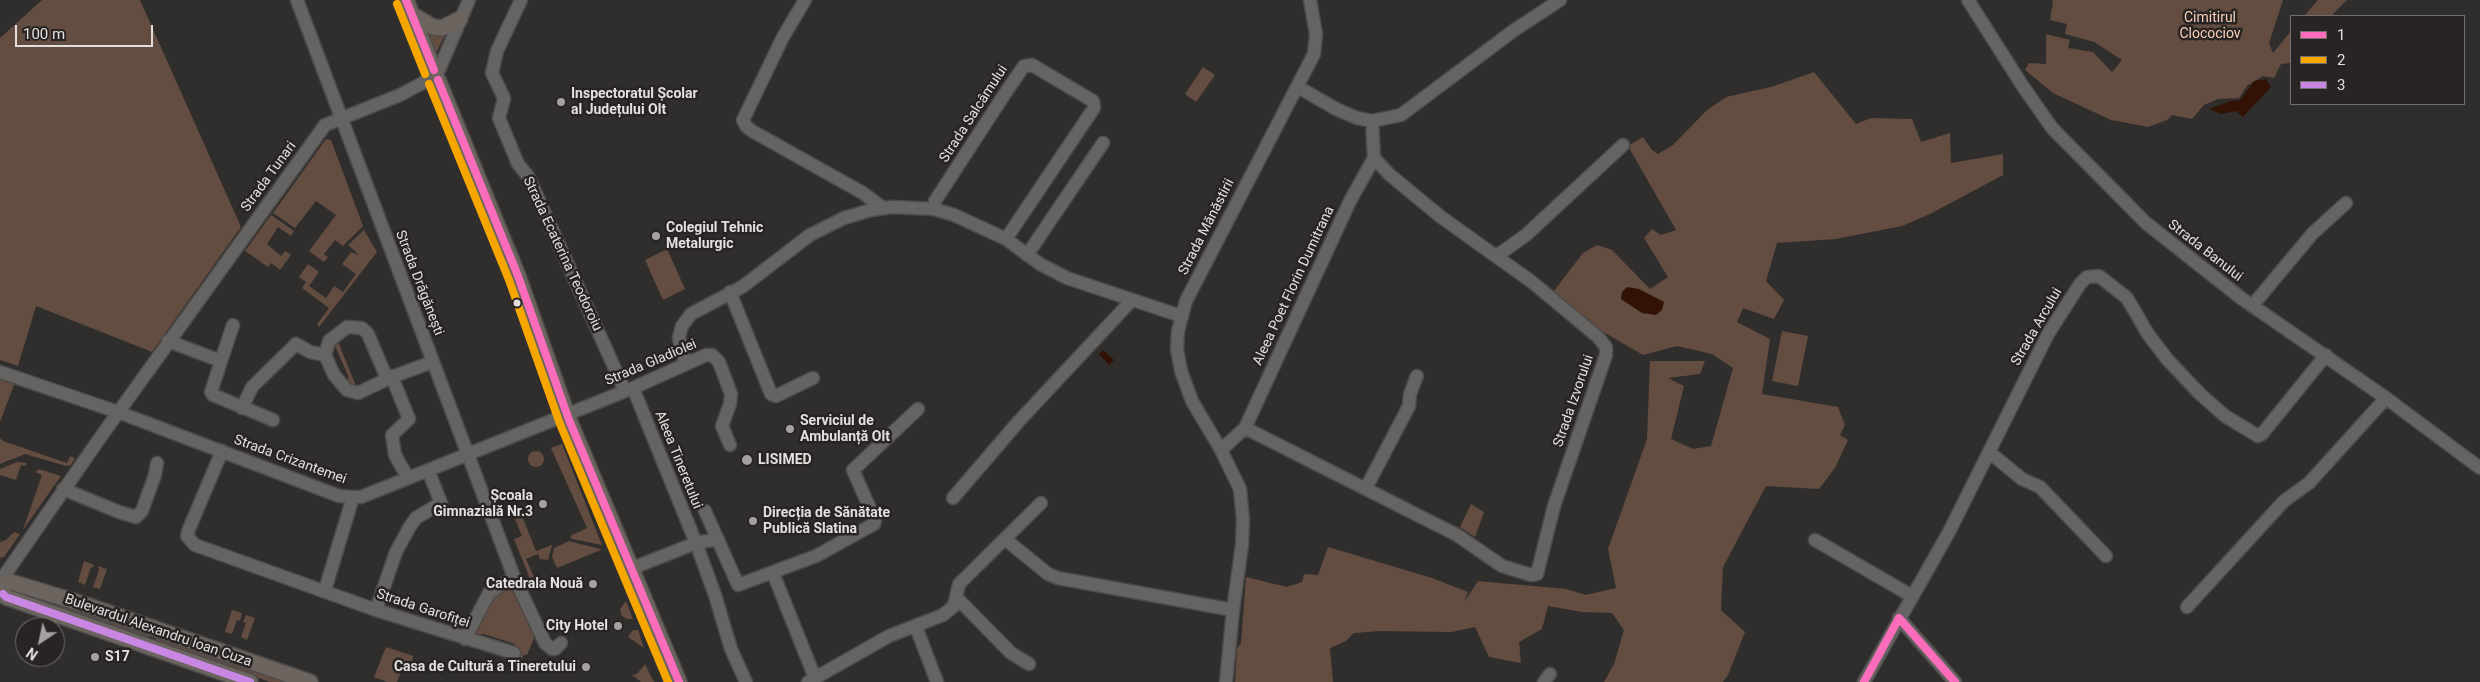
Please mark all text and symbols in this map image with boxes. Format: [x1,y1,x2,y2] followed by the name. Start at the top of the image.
[2179,10,2241,42] park label: Cimitirul Clocociov
[18,15,155,47] scale bar
[2290,15,2465,105] legend
[23,25,65,43] text: 100 m
[2337,26,2345,44] text: 1
[2337,51,2345,69] text: 2
[936,62,1012,166] street label: Strada Salcâmului
[2337,76,2345,94] text: 3
[571,86,698,118] place label: Inspectoratul Școlar al Județului Olt
[555,96,567,108] marker: Inspectoratul Școlar al Județului Olt
[238,139,300,215] street label: Strada Tunari
[519,174,605,334] street label: Strada Ecaterina Teodoroiu
[1175,176,1239,278] street label: Strada Mănăstirii
[1250,204,1338,368] street label: Aleea Poet Florin Dumitrana
[2164,217,2246,285] street label: Strada Banului
[666,220,763,252] place label: Colegiul Tehnic Metalurgic
[391,228,447,338] street label: Strada Drăgănești
[650,230,662,242] marker: Colegiul Tehnic Metalurgic
[2008,285,2066,369] street label: Strada Arcului
[512,298,522,308] unlabelled marker
[603,336,699,390] street label: Strada Gladiolei
[1550,353,1598,449] street label: Strada Izvorului
[651,409,705,511] street label: Aleea Tineretului
[800,413,890,446] place label: Serviciul de Ambulanță Olt
[784,423,796,435] marker: Serviciul de Ambulanță Olt
[231,432,349,488] street label: Strada Crizantemei
[758,452,812,468] place label: LISIMED
[740,453,754,467] marker: LISIMED
[433,488,533,520] place label: Școala Gimnazială Nr.3
[537,498,549,510] marker: Școala Gimnazială Nr.3
[763,505,890,538] place label: Direcția de Sănătate Publică Slatina
[747,515,759,527] marker: Direcția de Sănătate Publică Slatina
[486,576,583,592] place label: Catedrala Nouă
[587,578,599,590] marker: Catedrala Nouă
[374,586,472,632] street label: Strada Garofiței
[62,591,254,671] street label: Bulevardul Alexandru Ioan Cuza
[15,617,65,667] north arrow
[546,618,608,634] place label: City Hotel
[612,620,624,632] marker: City Hotel
[24,644,41,663] text: N
[105,649,130,665] place label: S17
[89,651,101,663] marker: S17
[394,659,576,675] place label: Casa de Cultură a Tineretului
[580,661,592,673] marker: Casa de Cultură a Tineretului

